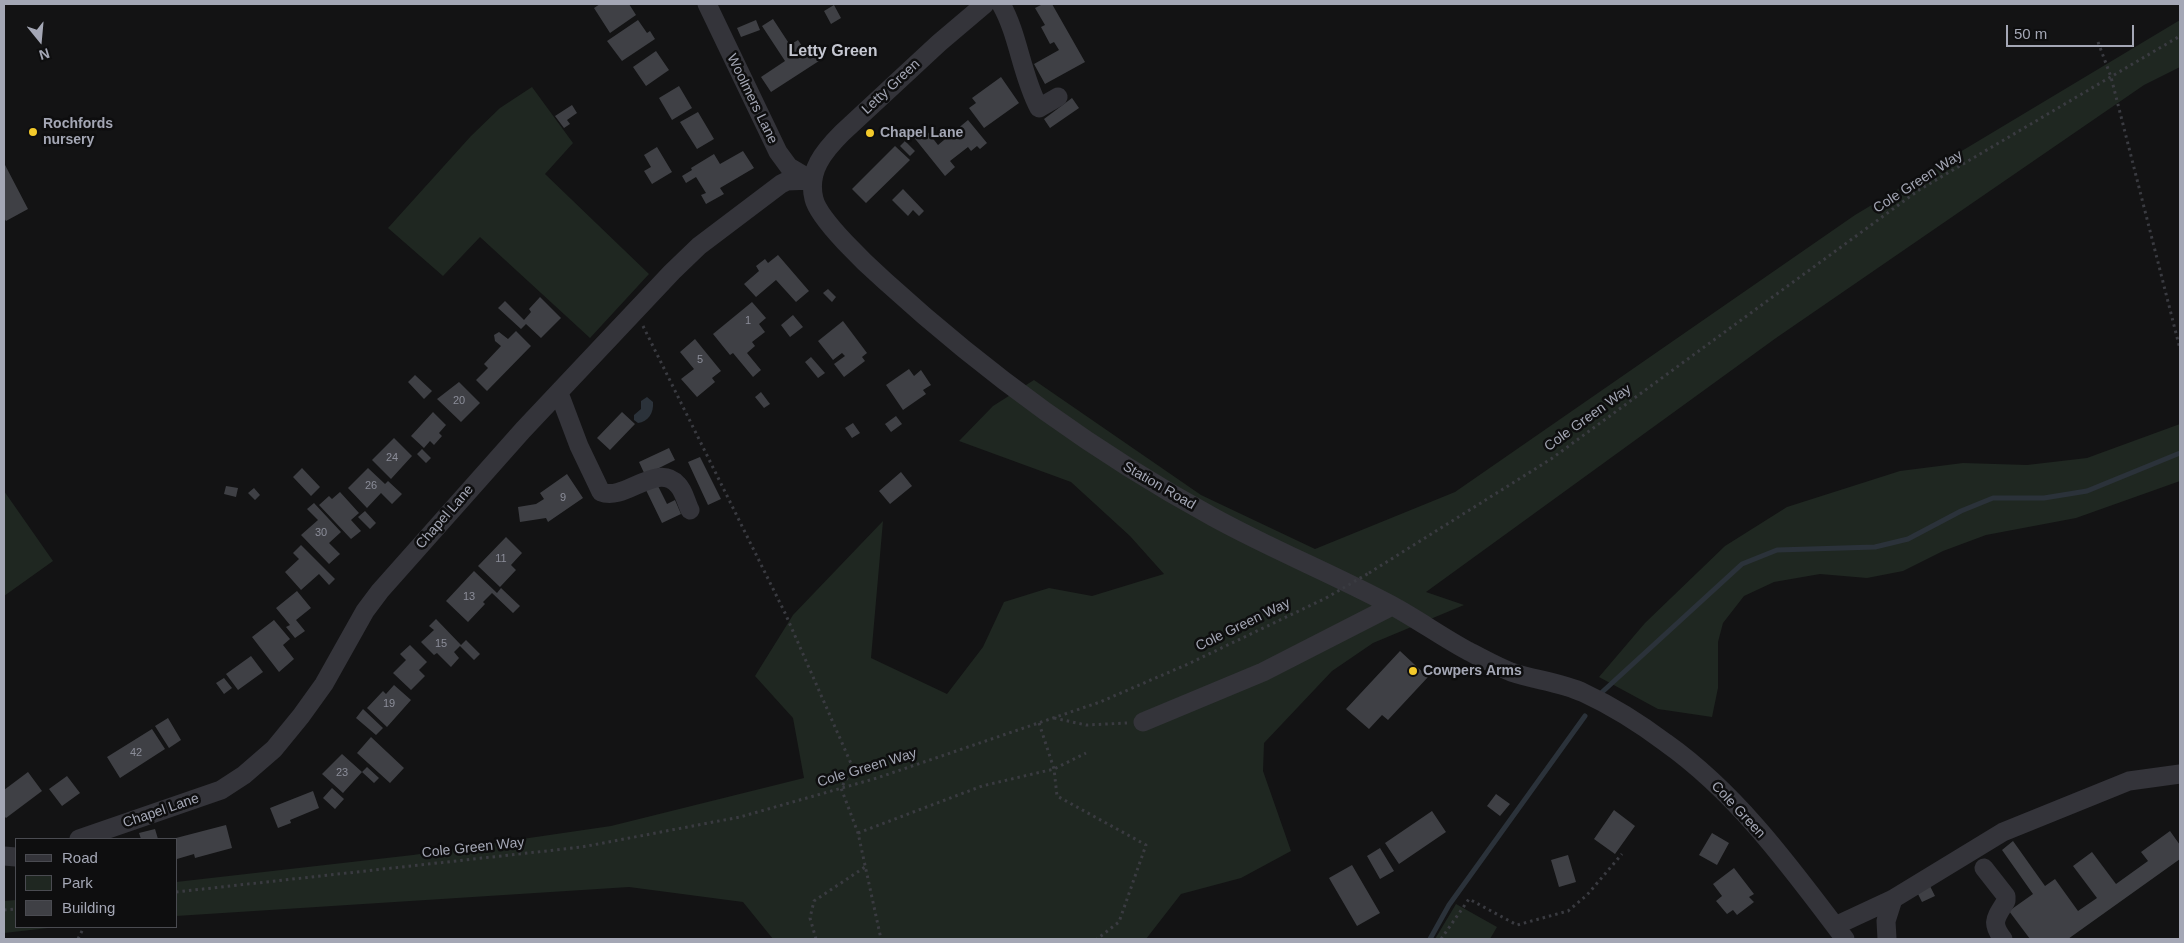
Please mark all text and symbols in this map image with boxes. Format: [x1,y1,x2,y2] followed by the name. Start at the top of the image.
[15,15,65,65] north arrow
[2009,15,2136,47] scale bar
[2014,25,2047,42] text: 50 m
[789,42,877,62] district label: Letty Green
[37,45,52,63] text: N
[723,51,781,147] street label: Woolmers Lane
[859,56,923,118] street label: Letty Green
[43,116,113,148] place label: Rochfords nursery
[880,125,963,141] place label: Chapel Lane
[27,126,39,138] marker: Rochfords nursery
[864,127,876,139] marker: Chapel Lane
[1870,147,1966,217] street label: Cole Green Way
[745,314,751,328] house number: 1
[697,353,703,367] house number: 5
[1541,381,1635,455] street label: Cole Green Way
[453,394,465,408] house number: 20
[386,451,398,465] house number: 24
[1120,458,1198,514] street label: Station Road
[365,479,377,493] house number: 26
[413,482,477,552] street label: Chapel Lane
[560,491,566,505] house number: 9
[315,526,327,540] house number: 30
[495,552,507,566] house number: 11
[463,590,475,604] house number: 13
[1193,595,1293,655] street label: Cole Green Way
[435,637,447,651] house number: 15
[1423,663,1522,679] place label: Cowpers Arms
[1407,665,1419,677] marker: Cowpers Arms
[383,697,395,711] house number: 19
[815,745,919,791] street label: Cole Green Way
[130,746,142,760] house number: 42
[336,766,348,780] house number: 23
[1707,778,1769,842] street label: Cole Green
[121,790,201,832] street label: Chapel Lane
[421,834,525,862] street label: Cole Green Way
[15,838,178,928] legend
[62,849,98,866] text: Road
[62,874,93,891] text: Park
[62,899,115,916] text: Building

